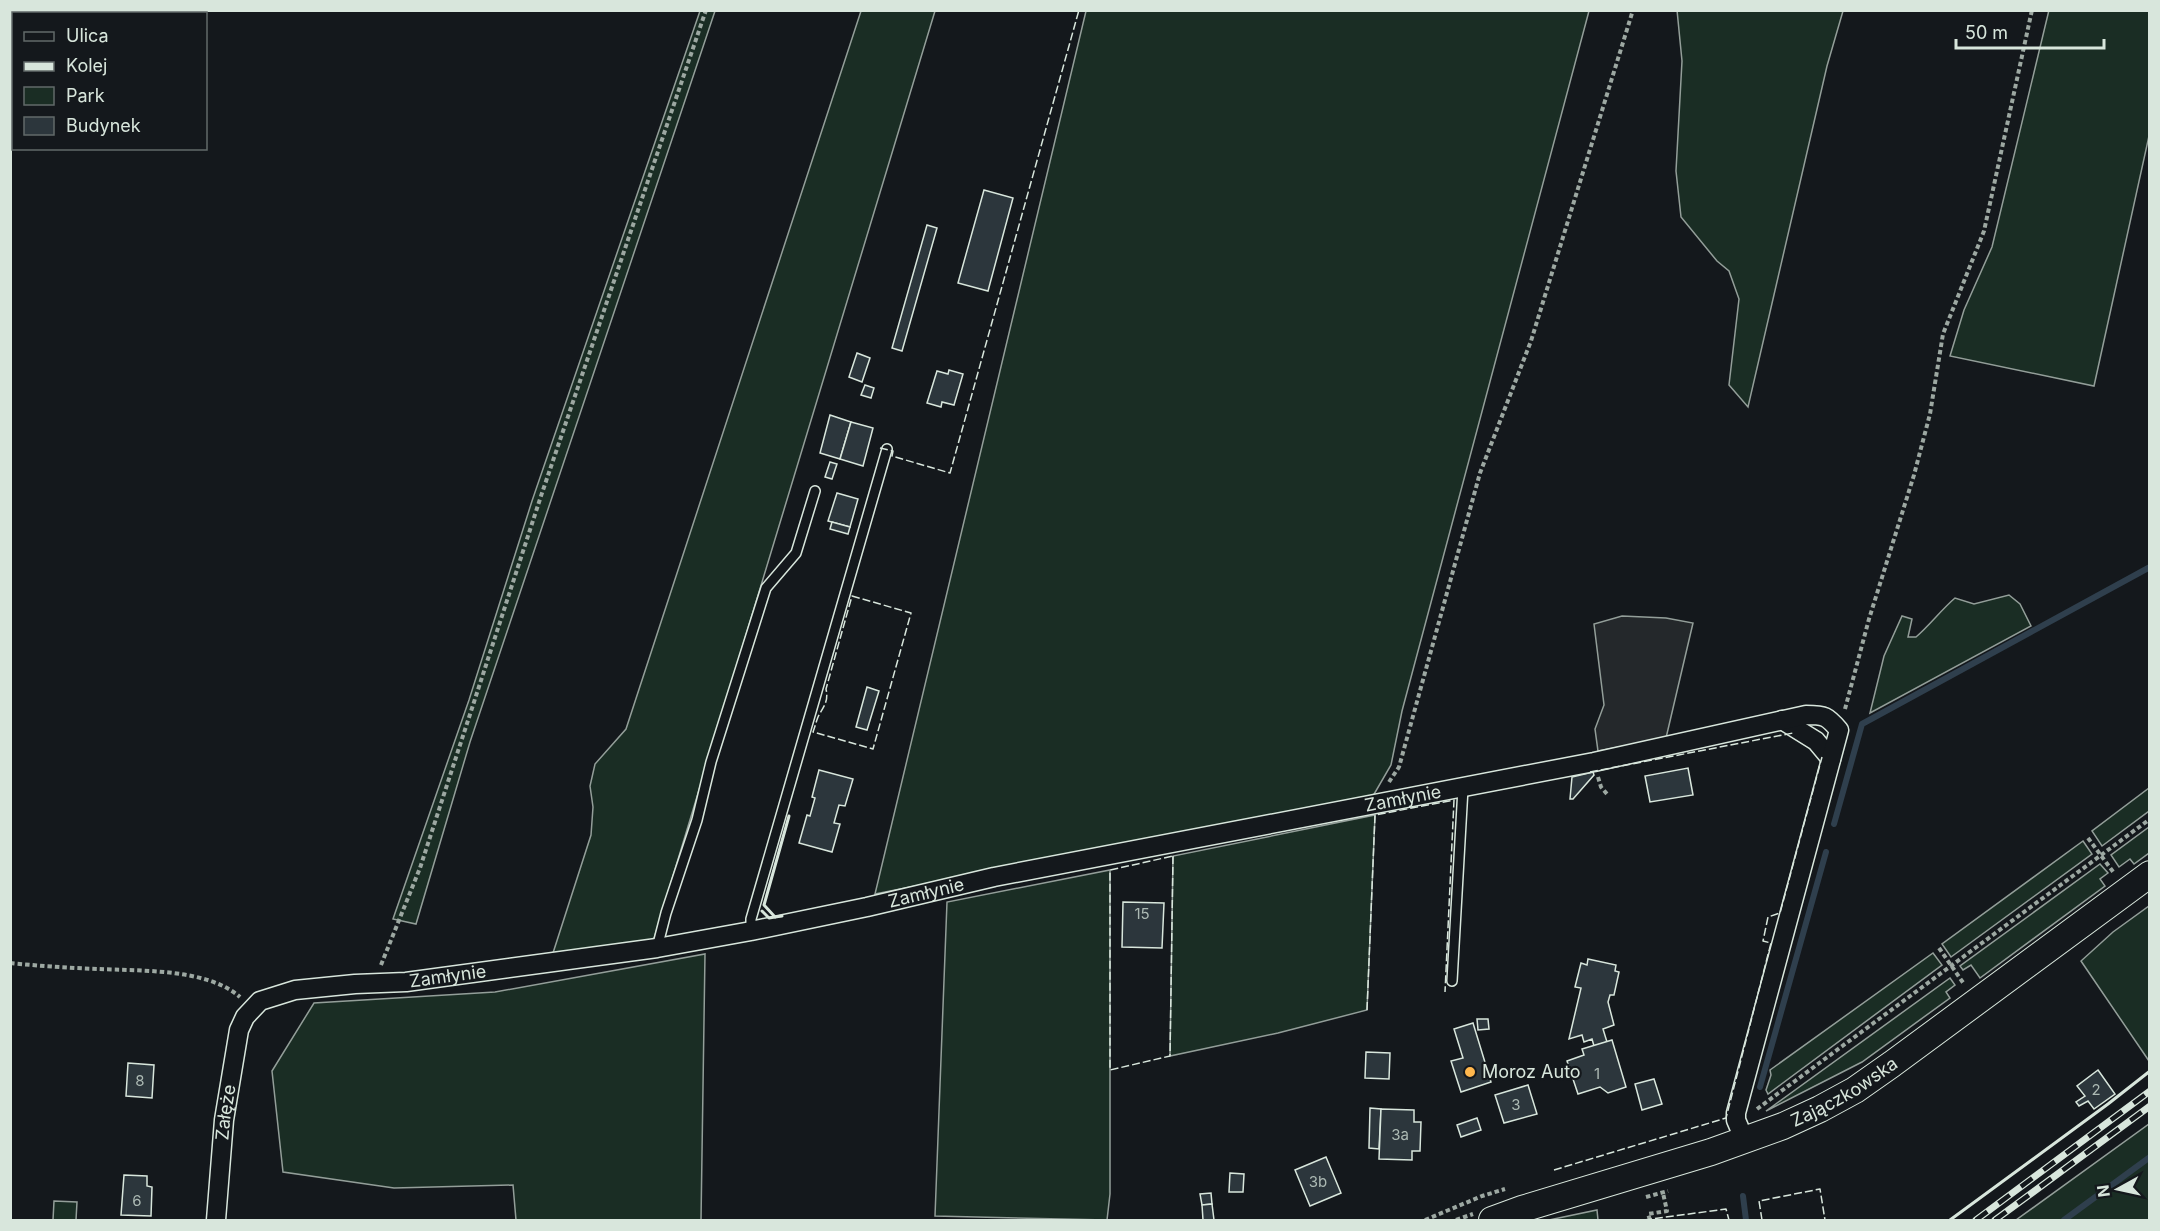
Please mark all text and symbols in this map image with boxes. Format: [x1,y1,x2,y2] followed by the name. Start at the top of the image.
[12,12,207,150] legend
[1956,12,2104,50] scale bar
[1965,22,2008,43] text: 50 m
[66,25,109,46] text: Ulica
[66,55,107,76] text: Kolej
[66,85,105,106] text: Park
[66,115,141,136] text: Budynek
[1363,781,1443,816] street label: Zamłynie
[886,873,966,912] street label: Zamłynie
[1134,904,1150,923] house number: 15
[408,960,487,991] street label: Zamłynie
[1788,1052,1901,1131] street label: Zajączkowska
[1482,1061,1581,1082] place label: Moroz Auto
[1594,1064,1600,1083] house number: 1
[1463,1065,1477,1079] marker: Moroz Auto
[135,1071,145,1090] house number: 8
[2091,1080,2101,1099] house number: 2
[211,1083,240,1141] street label: Załęże
[1511,1095,1521,1114] house number: 3
[1391,1125,1409,1144] house number: 3a
[2088,1159,2148,1219] north arrow
[1309,1172,1327,1191] house number: 3b
[2092,1184,2114,1199] text: N
[132,1191,142,1210] house number: 6

